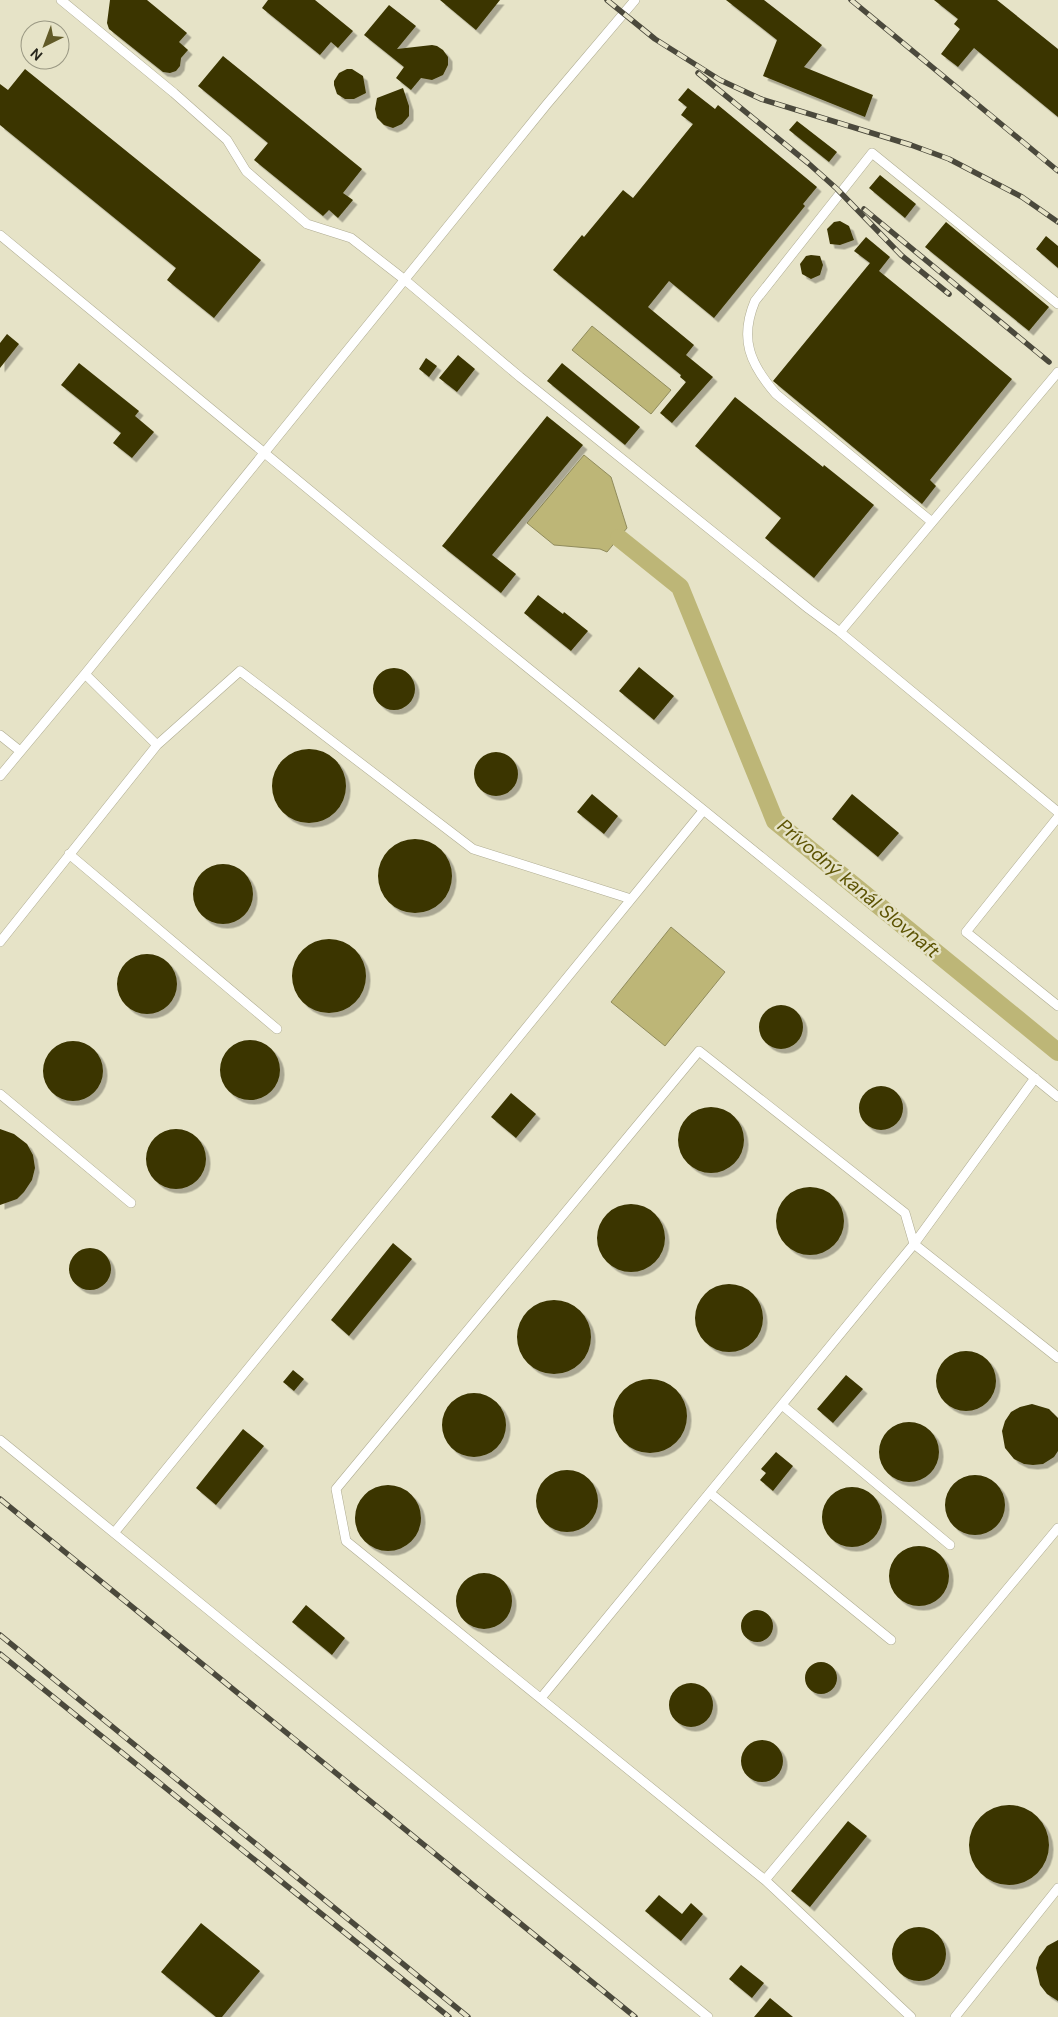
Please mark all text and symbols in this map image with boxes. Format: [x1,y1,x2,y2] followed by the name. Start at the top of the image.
[20,20,70,70] north arrow
[26,45,46,65] text: N
[772,813,945,964] water label: Prívodný kanál Slovnaft

